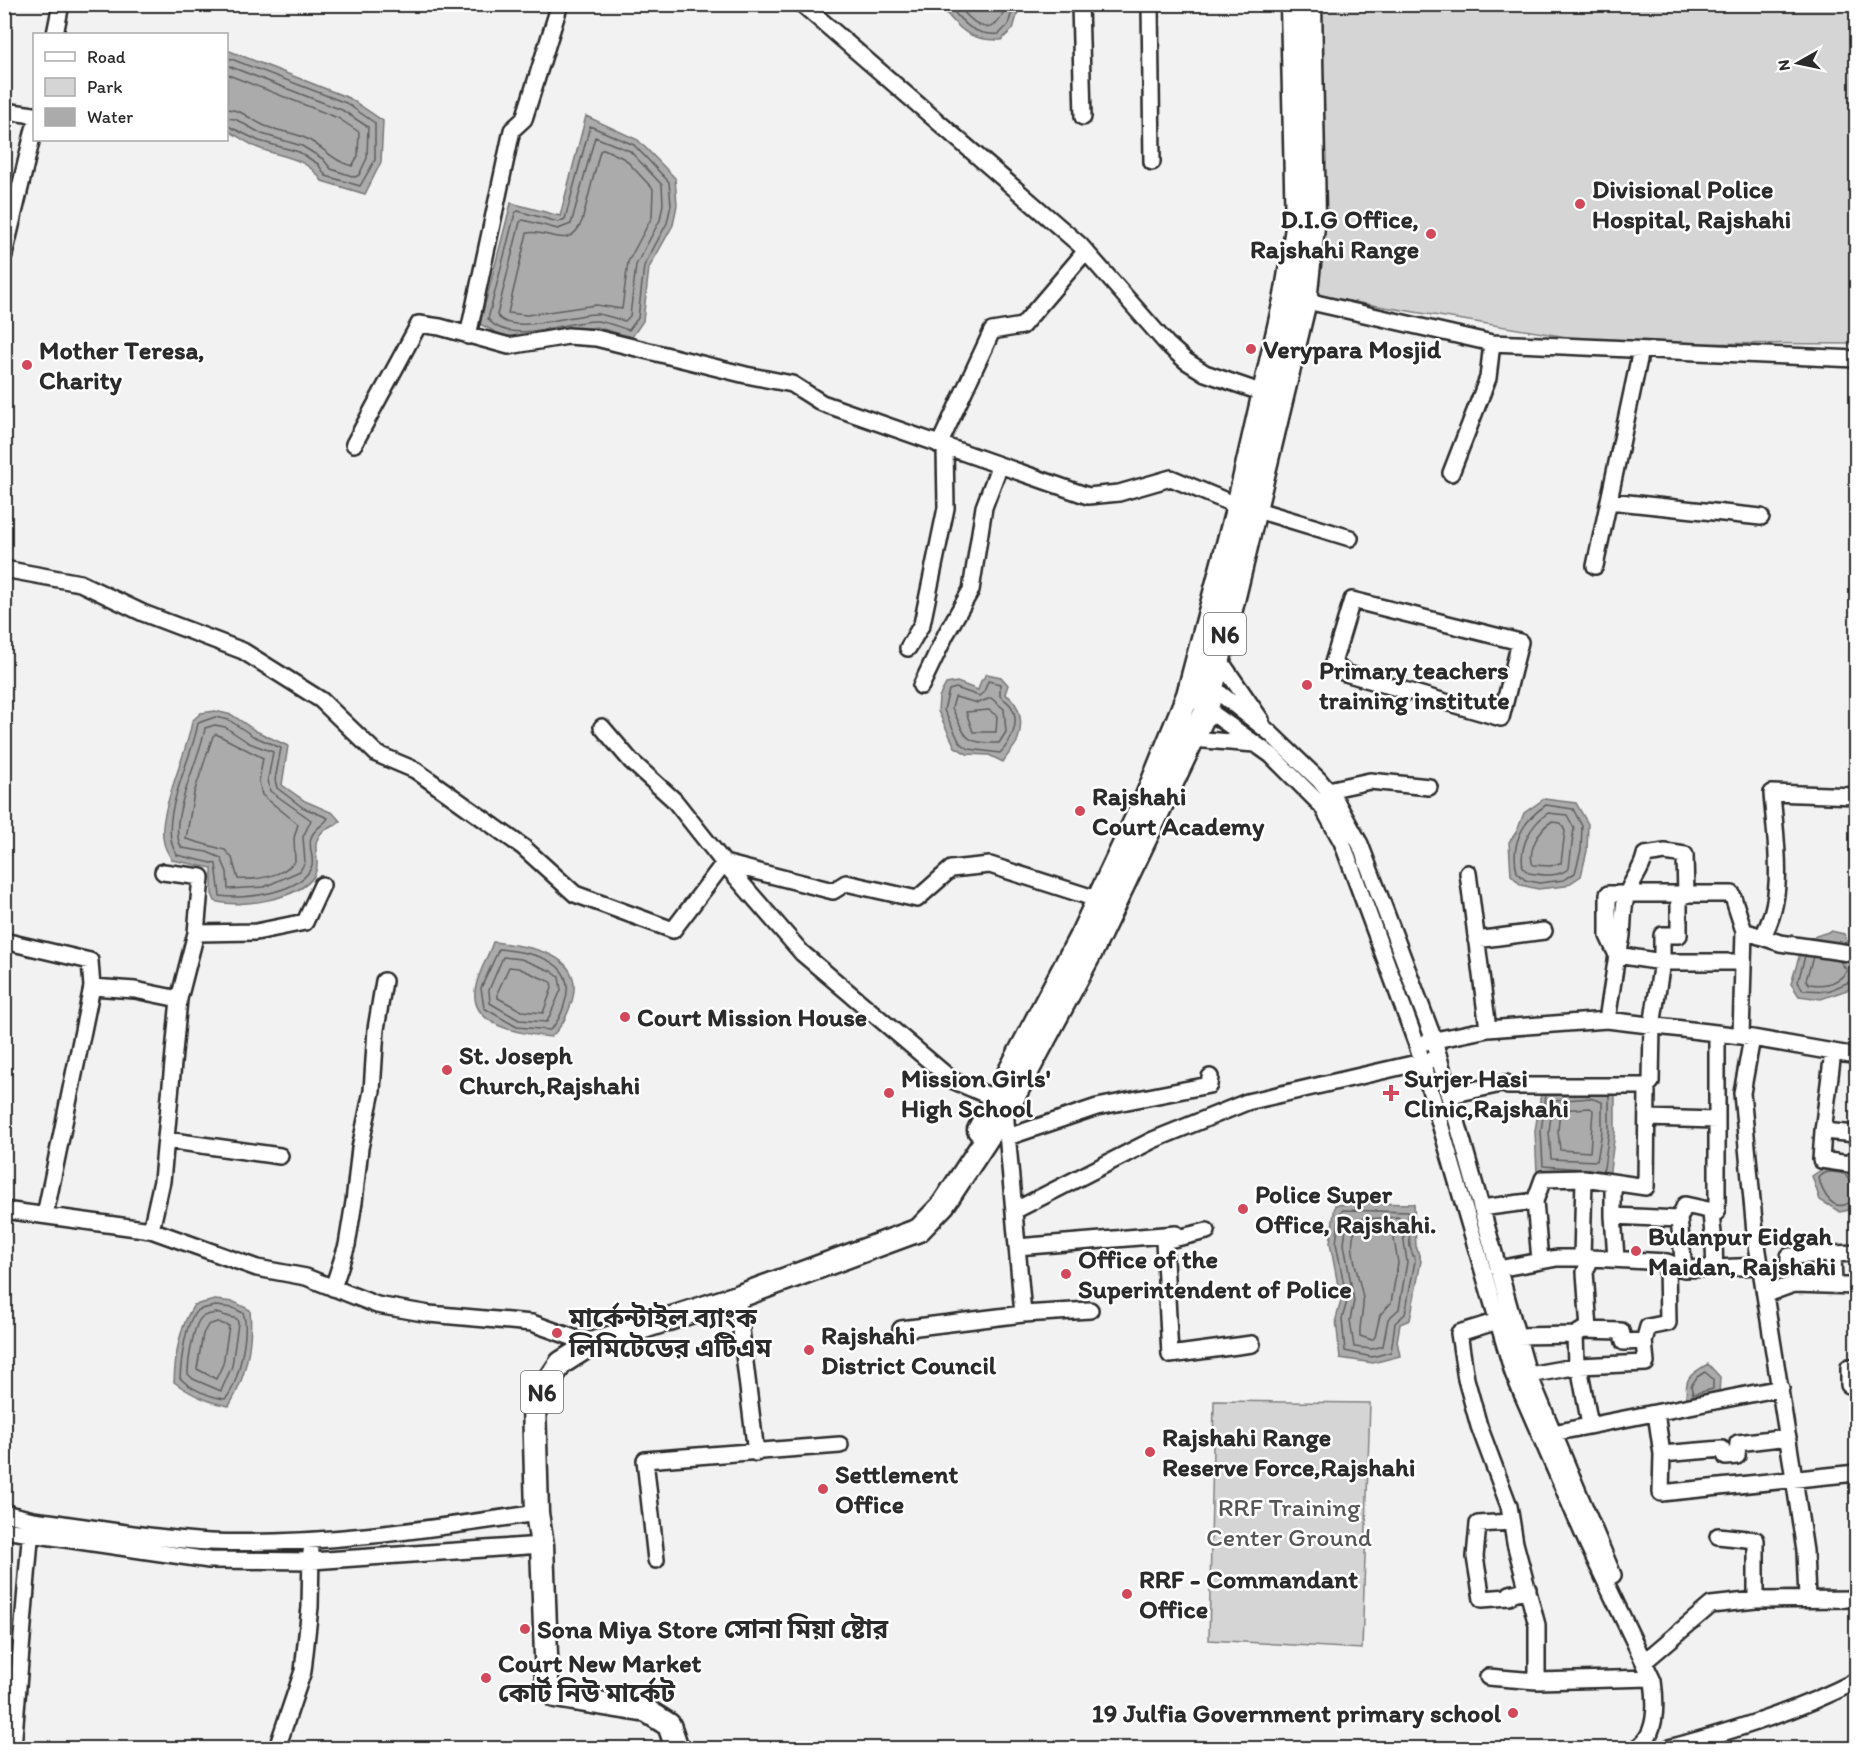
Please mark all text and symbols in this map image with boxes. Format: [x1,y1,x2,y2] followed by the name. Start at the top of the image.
[33,33,228,141] legend
[1768,33,1828,93] north arrow
[87,46,126,68] text: Road
[1773,58,1794,72] text: N
[87,76,122,98] text: Park
[87,106,133,128] text: Water
[1592,173,1791,235] place label: Divisional Police Hospital, Rajshahi
[1573,197,1587,211] marker: Divisional Police Hospital, Rajshahi
[1250,203,1419,265] place label: D.I.G Office, Rajshahi Range
[1424,227,1438,241] marker: D.I.G Office, Rajshahi Range
[1263,333,1442,365] place label: Verypara Mosjid
[39,334,205,396] place label: Mother Teresa, Charity
[1244,342,1258,356] marker: Verypara Mosjid
[20,358,34,372] marker: Mother Teresa, Charity
[1204,613,1246,655] road number: N6
[1319,654,1510,716] place label: Primary teachers training institute
[1300,678,1314,692] marker: Primary teachers training institute
[1092,780,1265,842] place label: Rajshahi Court Academy
[1073,804,1087,818] marker: Rajshahi Court Academy
[637,1001,867,1033] place label: Court Mission House
[618,1010,632,1024] marker: Court Mission House
[459,1039,640,1101] place label: St. Joseph Church,Rajshahi
[901,1062,1051,1124] place label: Mission Girls' High School
[1404,1062,1569,1124] place label: Surjer Hasi Clinic,Rajshahi
[440,1063,454,1077] marker: St. Joseph Church,Rajshahi
[1382,1084,1400,1102] marker: Surjer Hasi Clinic,Rajshahi
[882,1086,896,1100] marker: Mission Girls' High School
[1255,1178,1436,1240] place label: Police Super Office, Rajshahi.
[1236,1202,1250,1216] marker: Police Super Office, Rajshahi.
[1648,1220,1836,1282] place label: Bulanpur Eidgah Maidan, Rajshahi
[1078,1243,1352,1305] place label: Office of the Superintendent of Police
[1629,1244,1643,1258] marker: Bulanpur Eidgah Maidan, Rajshahi
[1059,1267,1073,1281] marker: Office of the Superintendent of Police
[568,1302,772,1364] place label: মার্কেন্টাইল ব্যাংক লিমিটেডের এটিএম
[821,1319,997,1381] place label: Rajshahi District Council
[550,1326,564,1340] marker: মার্কেন্টাইল ব্যাংক লিমিটেডের এটিএম
[802,1343,816,1357] marker: Rajshahi District Council
[521,1371,563,1413] road number: N6
[1162,1421,1416,1483] place label: Rajshahi Range Reserve Force,Rajshahi
[1143,1445,1157,1459] marker: Rajshahi Range Reserve Force,Rajshahi
[835,1458,958,1520] place label: Settlement Office
[816,1482,830,1496] marker: Settlement Office
[1206,1491,1372,1553] park label: RRF Training Center Ground
[1139,1563,1358,1625] place label: RRF - Commandant Office
[1120,1587,1134,1601] marker: RRF - Commandant Office
[537,1613,889,1645] place label: Sona Miya Store সোনা মিয়া ষ্টোর
[518,1622,532,1636] marker: Sona Miya Store সোনা মিয়া ষ্টোর
[498,1647,702,1709] place label: Court New Market কোর্ট নিউ মার্কেট
[479,1671,493,1685] marker: Court New Market কোর্ট নিউ মার্কেট
[1092,1697,1502,1729] place label: 19 Julfia Government primary school
[1506,1706,1520,1720] marker: 19 Julfia Government primary school

